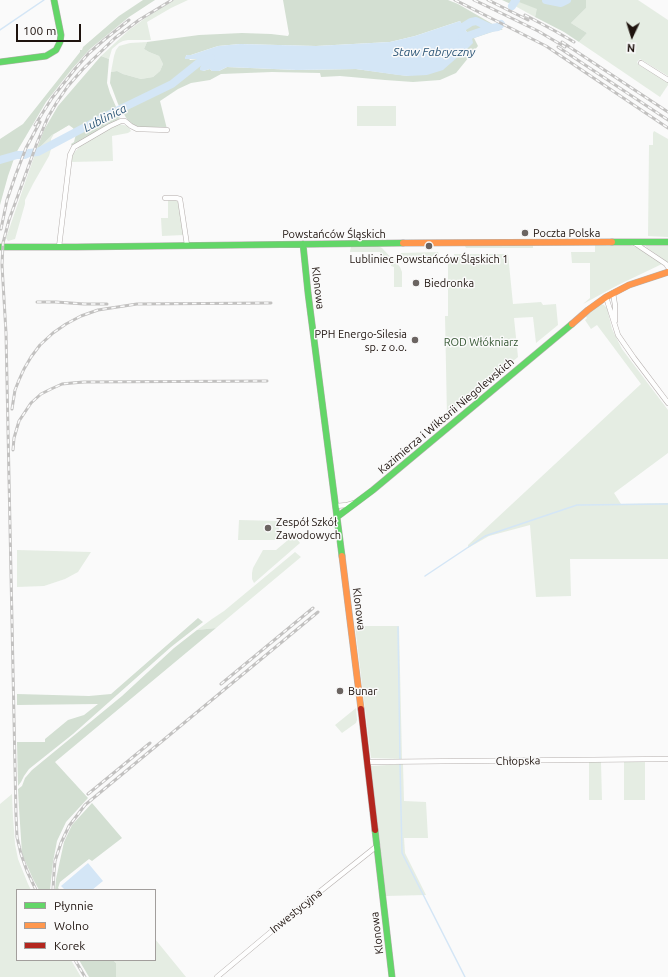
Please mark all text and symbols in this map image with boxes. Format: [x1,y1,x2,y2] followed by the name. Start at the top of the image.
[18,16,83,42] scale bar
[612,16,652,56] north arrow
[23,24,56,37] text: 100 m
[627,42,636,54] text: N
[393,45,475,59] water label: Staw Fabryczny
[81,101,129,135] water label: Lublinica
[533,226,600,240] place label: Poczta Polska
[282,227,386,241] street label: Powstańców Śląskich
[520,228,530,238] marker: Poczta Polska
[424,241,434,251] marker: Lubliniec Powstańców Śląskich 1
[350,252,508,266] place label: Lubliniec Powstańców Śląskich 1
[309,266,327,310] street label: Klonowa
[424,276,474,290] place label: Biedronka
[411,278,421,288] marker: Biedronka
[315,327,407,353] place label: PPH Energo-Silesia sp. z o.o.
[410,335,420,345] marker: PPH Energo-Silesia sp. z o.o.
[444,335,518,349] park label: ROD Włókniarz
[375,355,517,477] street label: Kazimierza i Wiktorii Niegolewskich
[276,515,341,541] place label: Zespół Szkół Zawodowych
[263,523,273,533] marker: Zespół Szkół Zawodowych
[350,587,368,631] street label: Klonowa
[348,684,377,698] place label: Bunar
[335,686,345,696] marker: Bunar
[495,754,541,768] street label: Chłopska
[267,886,325,936] street label: Inwestycyjna
[16,889,156,961] legend
[54,899,93,912] text: Płynnie
[368,911,386,955] street label: Klonowa
[54,919,89,932] text: Wolno
[54,939,85,952] text: Korek

